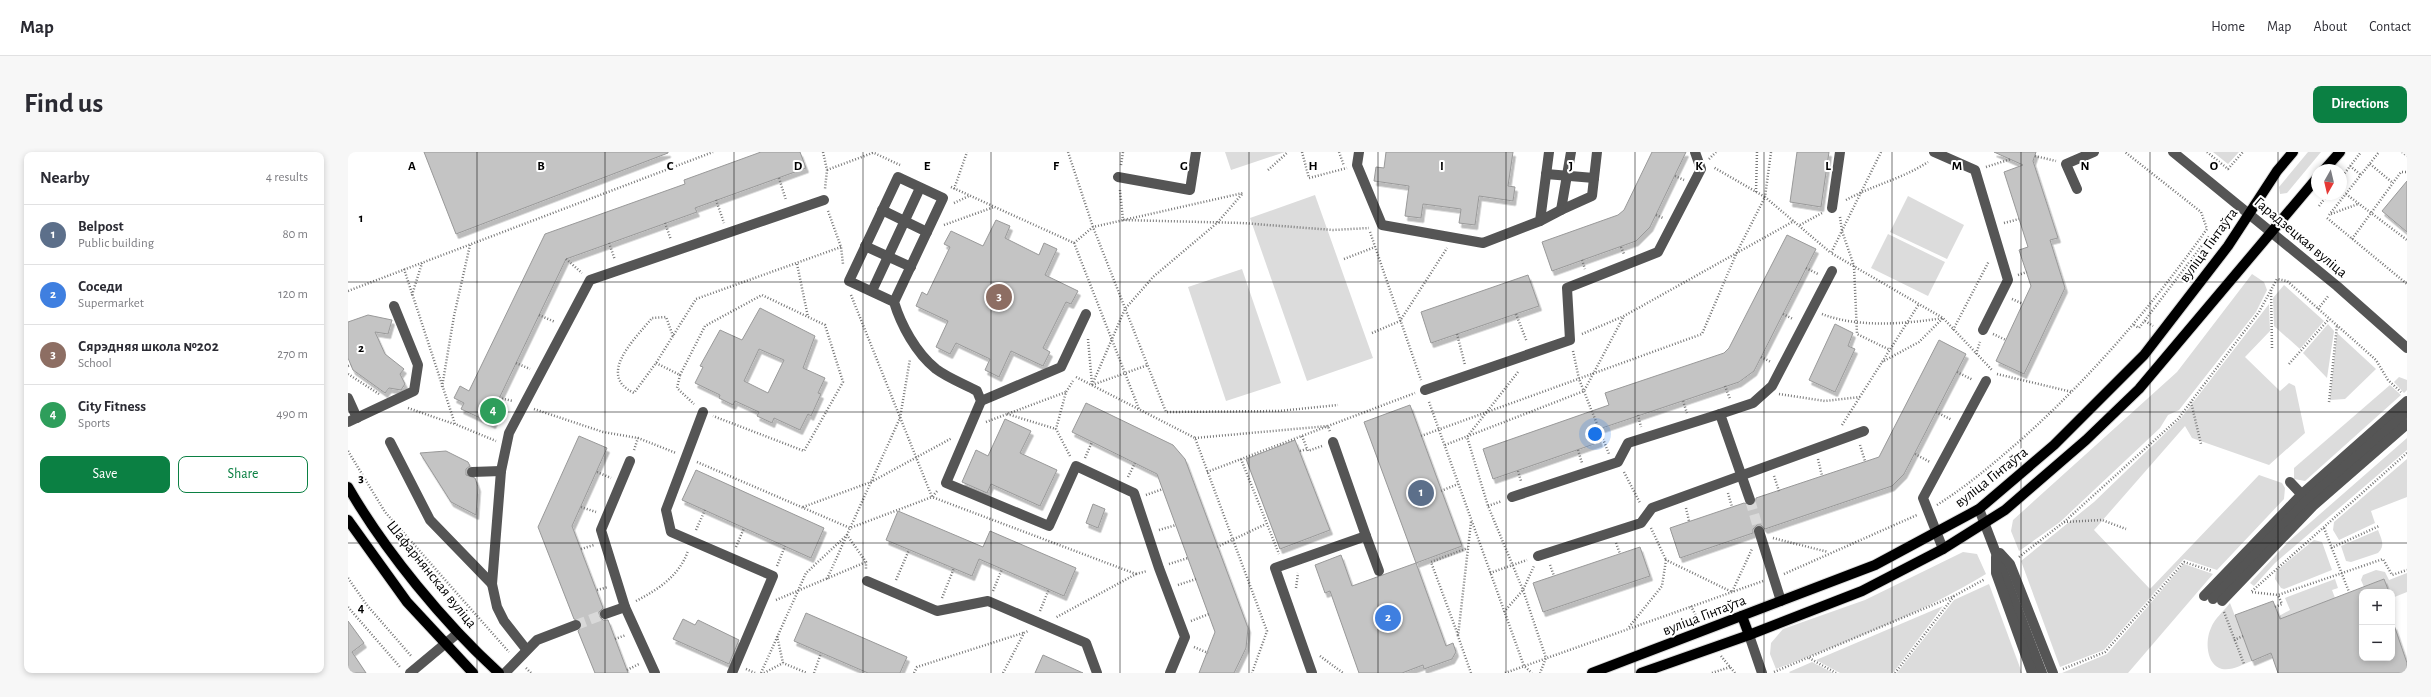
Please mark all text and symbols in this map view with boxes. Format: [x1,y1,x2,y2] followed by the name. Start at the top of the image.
[20,18,54,37] text: Map
[2211,20,2245,34] text: Home
[2267,20,2291,34] text: Map
[2313,20,2347,34] text: About
[2369,20,2411,34] text: Contact
[2313,86,2407,123] button: Directions
[24,90,103,118] text: Find us
[408,160,416,173] text: A
[537,160,545,173] text: B
[667,160,674,173] text: C
[794,160,803,173] text: D
[924,160,931,173] text: E
[1053,160,1060,173] text: F
[1180,160,1188,173] text: G
[1308,160,1318,173] text: H
[1440,160,1444,173] text: I
[1569,160,1573,173] text: J
[1695,160,1703,173] text: K
[1825,160,1831,173] text: L
[1952,160,1962,173] text: M
[2080,160,2090,173] text: N
[2210,160,2219,173] text: O
[2311,164,2347,200] north arrow
[40,169,90,186] text: Nearby
[266,171,308,184] text: 4 results
[2251,194,2350,281] street label: Гарадзецкая вуліца
[2176,205,2240,285] street label: вуліца Гінтаўта
[359,212,363,225] text: 1
[78,219,124,234] text: Belpost
[51,228,55,241] text: 1
[282,228,308,241] text: 80 m
[78,237,154,250] text: Public building
[78,279,123,294] text: Соседи
[986,282,1012,312] pin: 3
[50,288,56,301] text: 2
[278,288,308,301] text: 120 m
[78,297,144,310] text: Supermarket
[78,339,219,354] text: Сярэдняя школа №202
[358,342,364,355] text: 2
[50,348,56,361] text: 3
[277,348,308,361] text: 270 m
[78,357,112,370] text: School
[480,396,506,426] pin: 4
[78,399,146,414] text: City Fitness
[50,408,56,421] text: 4
[276,408,308,421] text: 490 m
[78,417,110,430] text: Sports
[1585,424,1605,444] your location
[1952,444,2031,510] street label: вуліца Гінтаўта
[40,456,170,493] button: Save
[178,456,308,493] button: Share
[358,472,364,485] text: 3
[1408,478,1434,508] pin: 1
[384,518,480,631] street label: Шафарнянская вуліца
[2359,589,2395,661] map controls
[2359,589,2395,625] button: +
[1660,593,1748,638] street label: вуліца Гінтаўта
[358,602,365,615] text: 4
[1375,603,1401,633] pin: 2
[2359,625,2395,661] button: −

